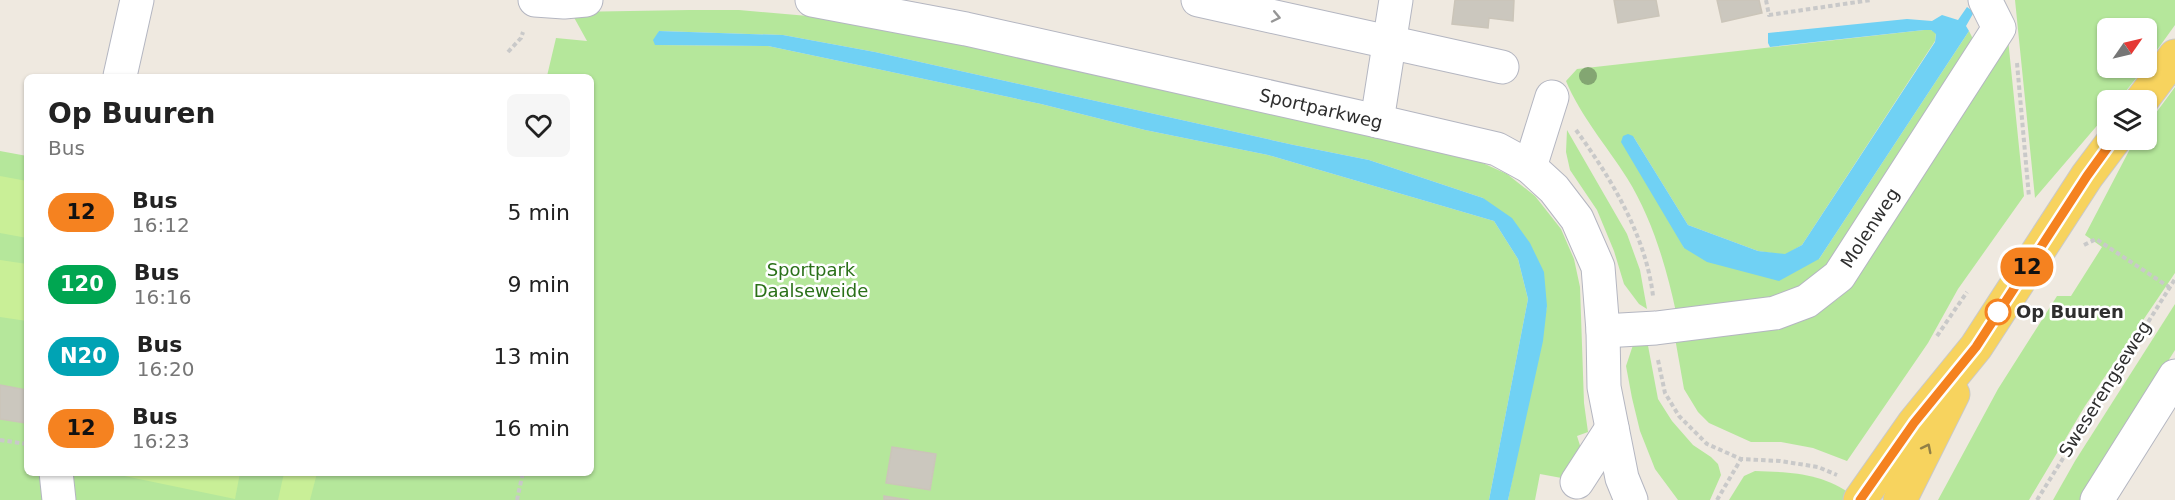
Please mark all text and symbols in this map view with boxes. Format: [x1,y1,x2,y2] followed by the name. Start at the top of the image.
[1271,9,1281,22] one-way arrow
[2097,18,2157,78] north arrow
[2097,18,2157,150] map controls
[1257,84,1385,133] street label: Sportparkweg
[2097,90,2157,150] button: layers
[507,94,570,157] button: heart
[48,97,216,130] text: Op Buuren
[48,136,85,160] text: Bus
[1836,184,1903,272] street label: Molenweg
[132,188,178,213] text: Bus
[66,200,96,224] text: 12
[508,200,570,225] text: 5 min
[132,213,190,237] text: 16:12
[2000,248,2054,286] line badge: 12
[2012,255,2042,279] text: 12
[754,259,868,301] park label: Sportpark Daalseweide
[134,260,179,285] text: Bus
[60,272,104,296] text: 120
[508,272,570,297] text: 9 min
[134,285,191,309] text: 16:16
[1985,299,2011,325] marker: Op Buuren
[2016,301,2124,322] place label: Op Buuren
[2054,317,2155,461] street label: Sweserengseweg
[137,332,182,357] text: Bus
[60,344,107,368] text: N20
[494,344,570,369] text: 13 min
[137,357,194,381] text: 16:20
[132,404,178,429] text: Bus
[66,416,96,440] text: 12
[494,416,570,441] text: 16 min
[132,429,190,453] text: 16:23
[1920,444,1931,454] one-way arrow

